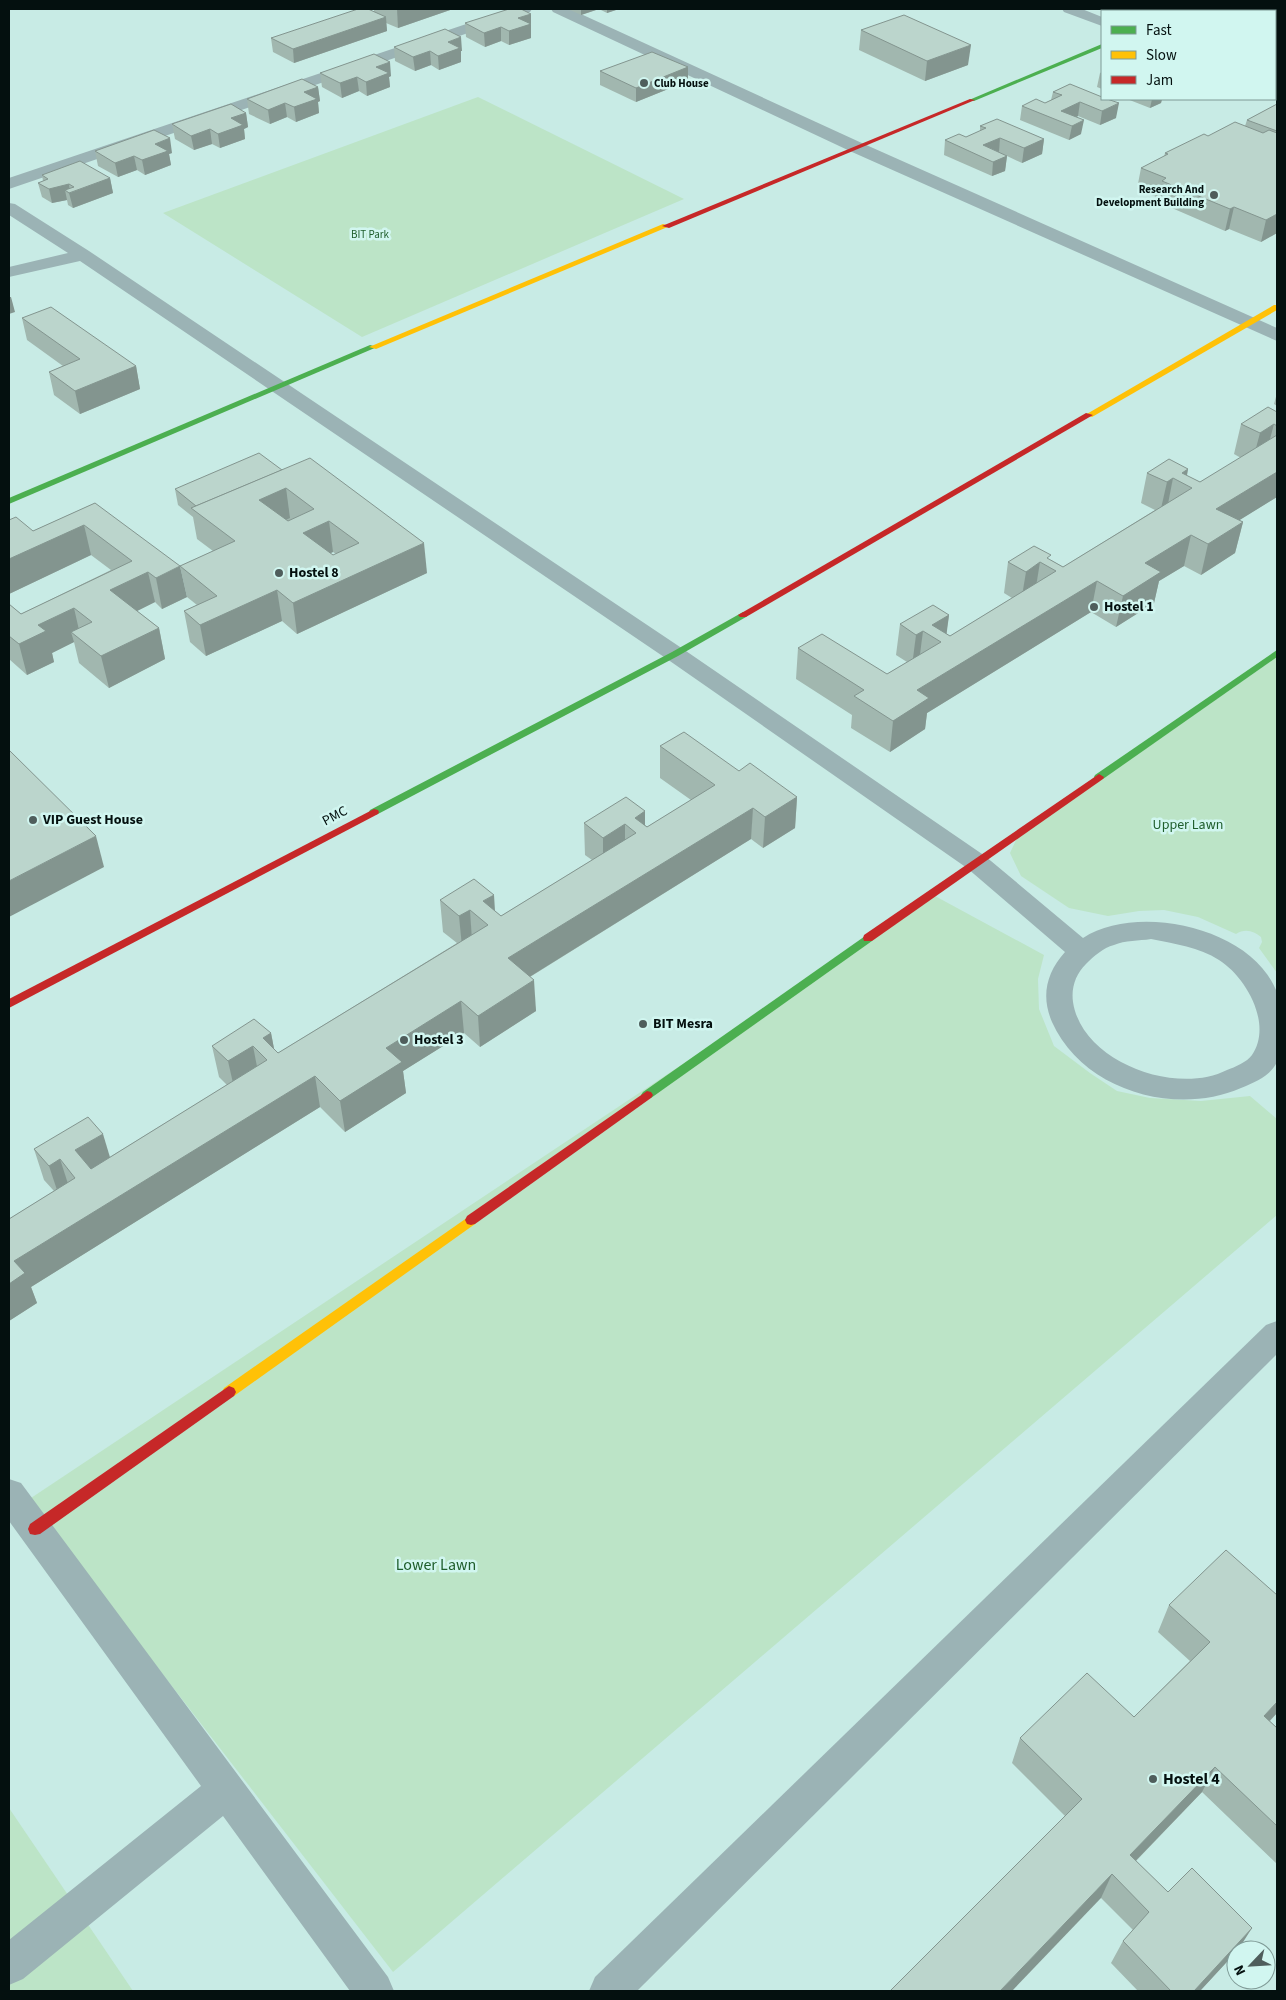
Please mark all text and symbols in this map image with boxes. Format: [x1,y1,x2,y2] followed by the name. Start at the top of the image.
[1101,10,1276,100] legend
[1146,20,1172,41] text: Fast
[1146,45,1177,66] text: Slow
[1146,70,1173,91] text: Jam
[654,76,709,91] place label: Club House
[638,77,650,89] marker: Club House
[1096,182,1204,210] place label: Research And Development Building
[1208,189,1220,201] marker: Research And Development Building
[351,227,390,242] park label: BIT Park
[289,563,339,583] place label: Hostel 8
[273,567,285,579] marker: Hostel 8
[1104,597,1154,617] place label: Hostel 1
[1088,601,1100,613] marker: Hostel 1
[319,801,351,831] street label: PMC
[42,810,143,830] place label: VIP Guest House
[27,814,39,826] marker: VIP Guest House
[1153,815,1223,835] park label: Upper Lawn
[653,1014,713,1034] place label: BIT Mesra
[637,1018,649,1030] marker: BIT Mesra
[414,1030,464,1050] place label: Hostel 3
[398,1034,410,1046] marker: Hostel 3
[396,1554,476,1576] park label: Lower Lawn
[1163,1768,1220,1790] place label: Hostel 4
[1147,1773,1159,1785] marker: Hostel 4
[1226,1940,1276,1990] north arrow
[1229,1962,1251,1979] text: N

